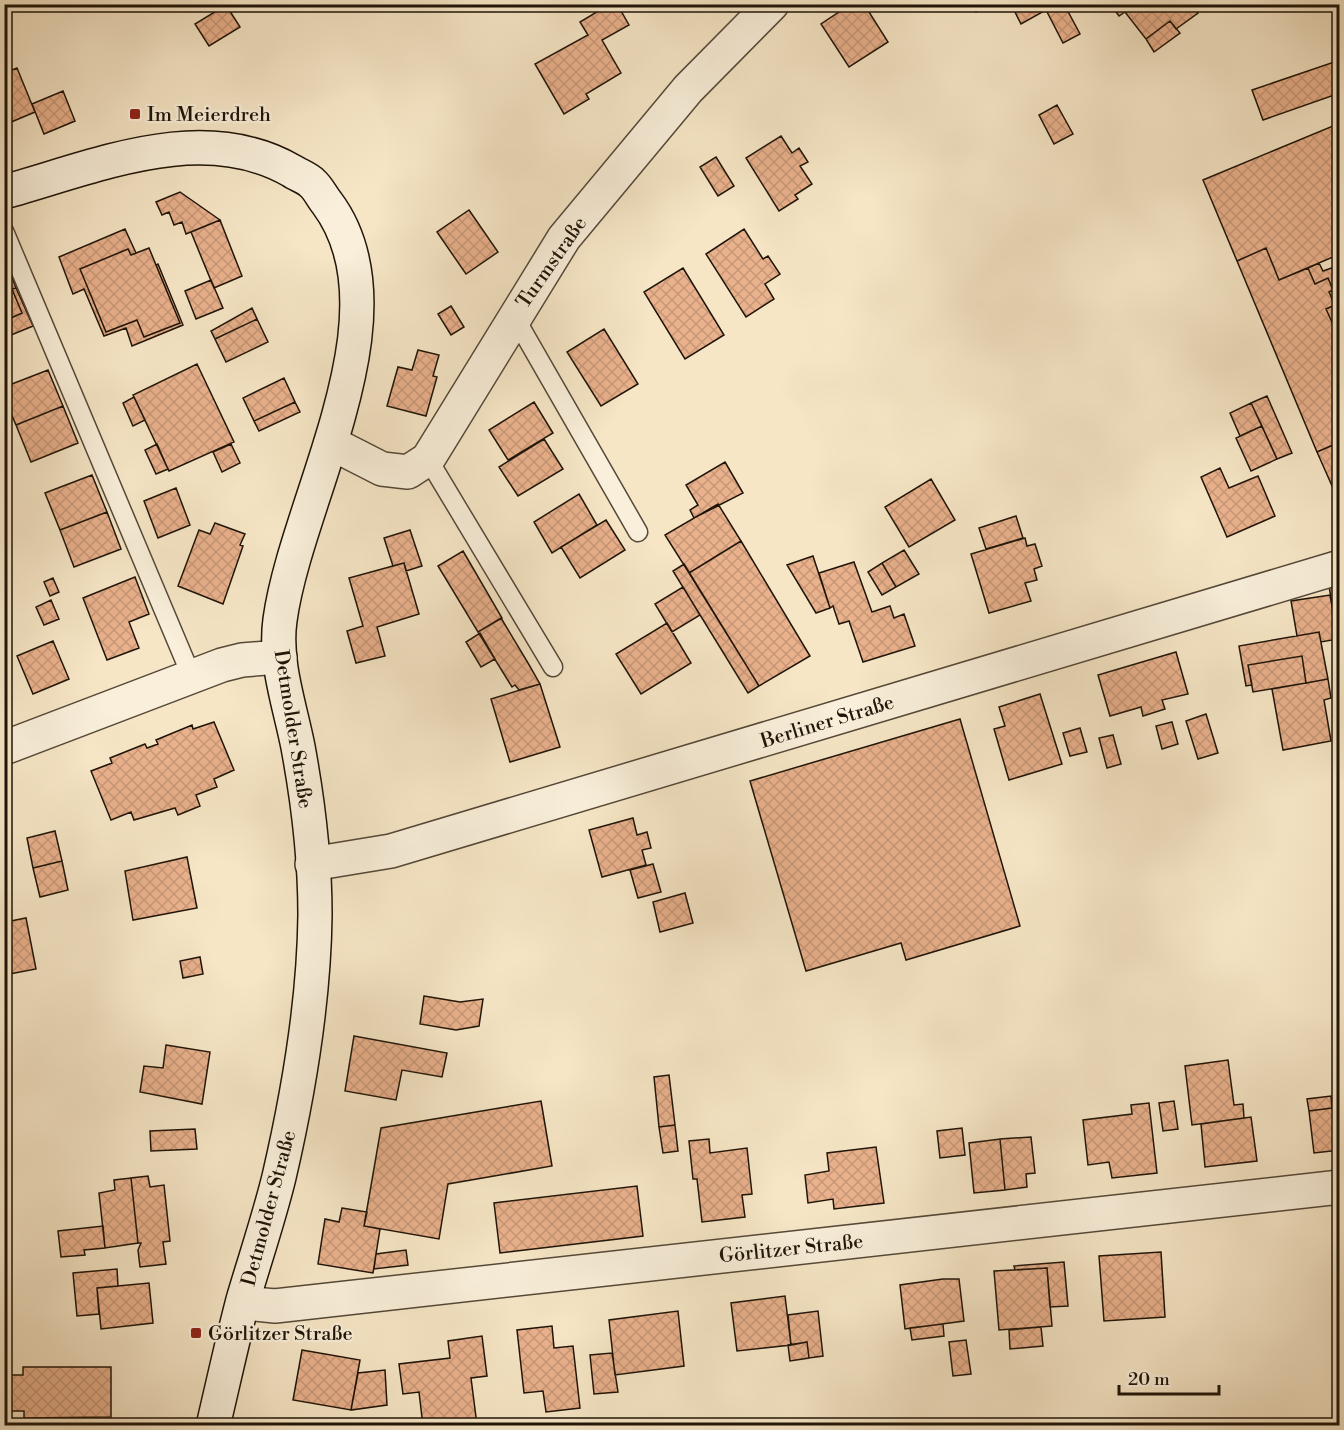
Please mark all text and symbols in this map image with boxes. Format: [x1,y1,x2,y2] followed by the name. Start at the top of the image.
[147,103,271,128] place label: Im Meierdreh
[128,107,142,121] marker: Im Meierdreh
[511,212,593,314] street label: Turmstraße
[268,648,317,810] street label: Detmolder Straße
[757,690,897,755] street label: Berliner Straße
[237,1128,302,1289] street label: Detmolder Straße
[718,1229,864,1269] street label: Görlitzer Straße
[208,1322,353,1347] place label: Görlitzer Straße
[189,1326,203,1340] marker: Görlitzer Straße
[1119,1358,1220,1396] scale bar
[1128,1368,1170,1391] text: 20 m

